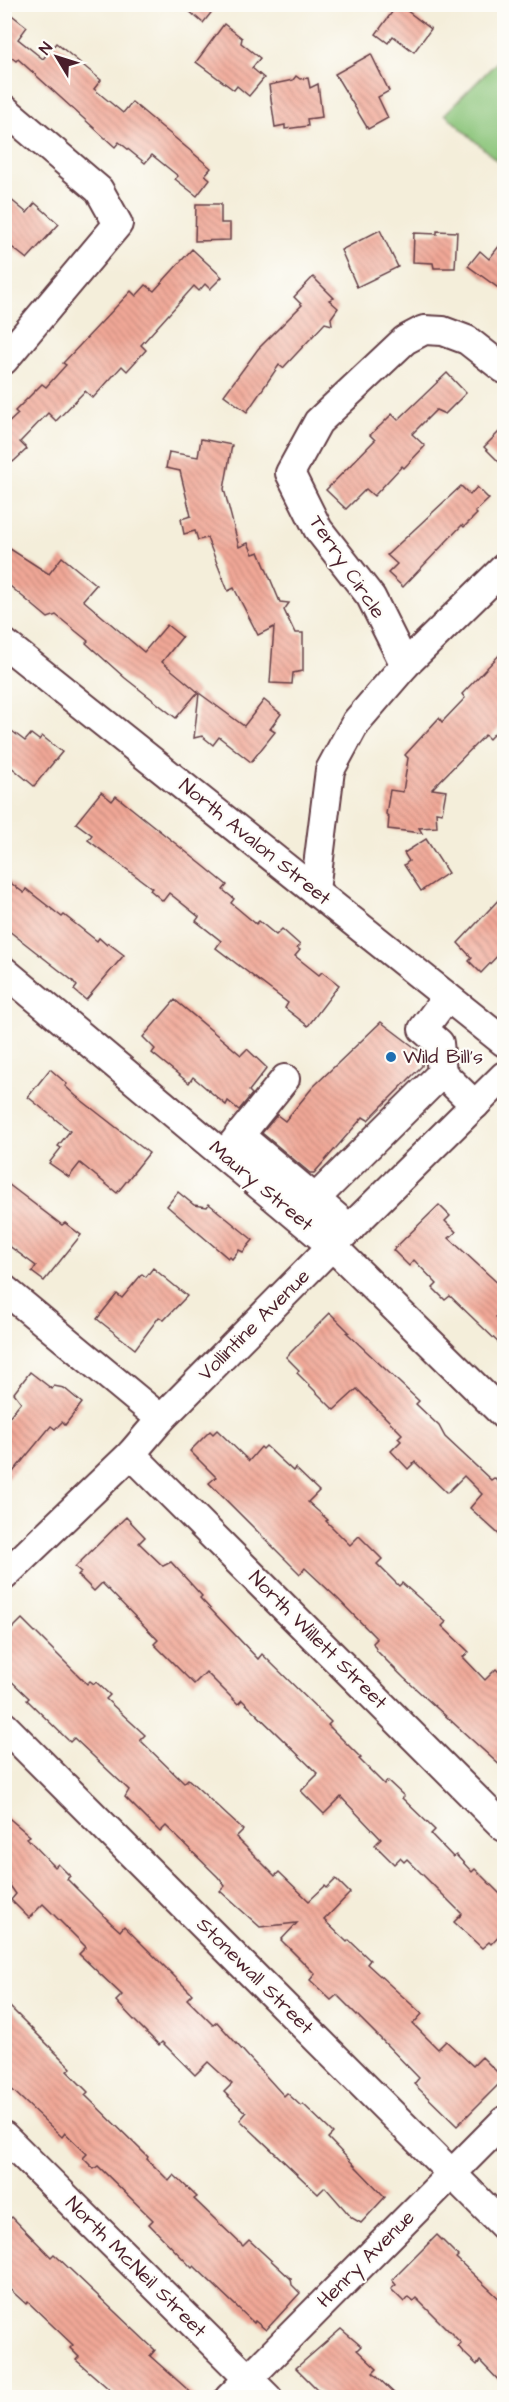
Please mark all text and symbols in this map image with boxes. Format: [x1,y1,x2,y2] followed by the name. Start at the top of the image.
[27,27,87,87] north arrow
[34,38,58,59] text: N
[301,510,392,625] street label: Terry Circle
[173,772,337,912] street label: North Avalon Street
[403,1043,483,1071] place label: Wild Bill’s
[384,1050,398,1064] marker: Wild Bill’s
[202,1134,319,1239] street label: Maury Street
[192,1263,316,1387] street label: Vollintine Avenue
[242,1564,394,1716] street label: North Willett Street
[190,1911,320,2041] street label: Stonewall Street
[59,2190,213,2344] street label: North McNeil Street
[311,2204,422,2315] street label: Henry Avenue

